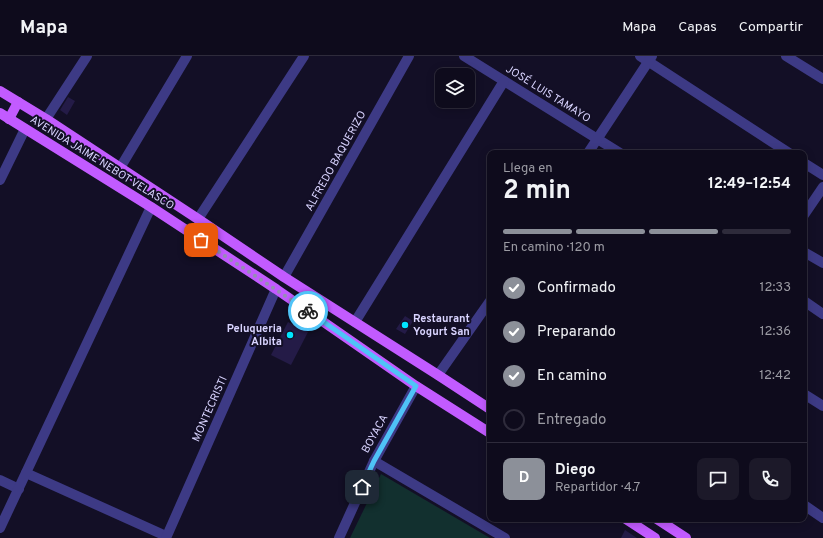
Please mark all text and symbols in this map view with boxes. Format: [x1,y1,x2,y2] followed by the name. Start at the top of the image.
[20,16,68,40] text: Mapa
[622,19,656,36] text: Mapa
[678,19,717,36] text: Capas
[739,19,803,36] text: Compartir
[503,61,594,126] street label: JOSÉ LUIS TAMAYO
[435,68,475,108] map controls
[435,68,475,108] button: layers
[303,108,369,214] street label: ALFREDO BAQUERIZO
[27,113,177,213] street label: AVENIDA JAIME NEBOT VELASCO
[503,161,553,177] text: Llega en
[503,175,571,208] text: 2 min
[708,175,791,194] text: 12:49–12:54
[184,223,218,257] pin
[190,229,212,251] icon: bag
[503,240,605,256] text: En camino · 120 m
[503,277,525,299] icon: check
[537,279,616,298] text: Confirmado
[760,280,791,296] text: 12:33
[288,291,328,331] courier
[297,300,319,322] icon: bike
[413,312,470,339] place label: Restaurant Yogurt San
[400,320,410,330] marker: Restaurant Yogurt San
[503,321,525,343] icon: check
[227,322,282,349] place label: Peluqueria Albita
[537,323,616,342] text: Preparando
[760,324,791,340] text: 12:36
[285,330,295,340] marker: Peluqueria Albita
[503,365,525,387] icon: check
[537,367,607,386] text: En camino
[759,368,791,384] text: 12:42
[189,374,231,444] street label: MONTECRISTI
[537,411,606,430] text: Entregado
[359,412,391,456] street label: BOYACA
[697,458,739,500] button: chat
[749,458,791,500] button: phone
[555,461,596,480] text: Diego
[519,469,529,488] text: D
[345,470,379,504] pin
[351,476,373,498] icon: home
[555,480,640,496] text: Repartidor · 4.7

